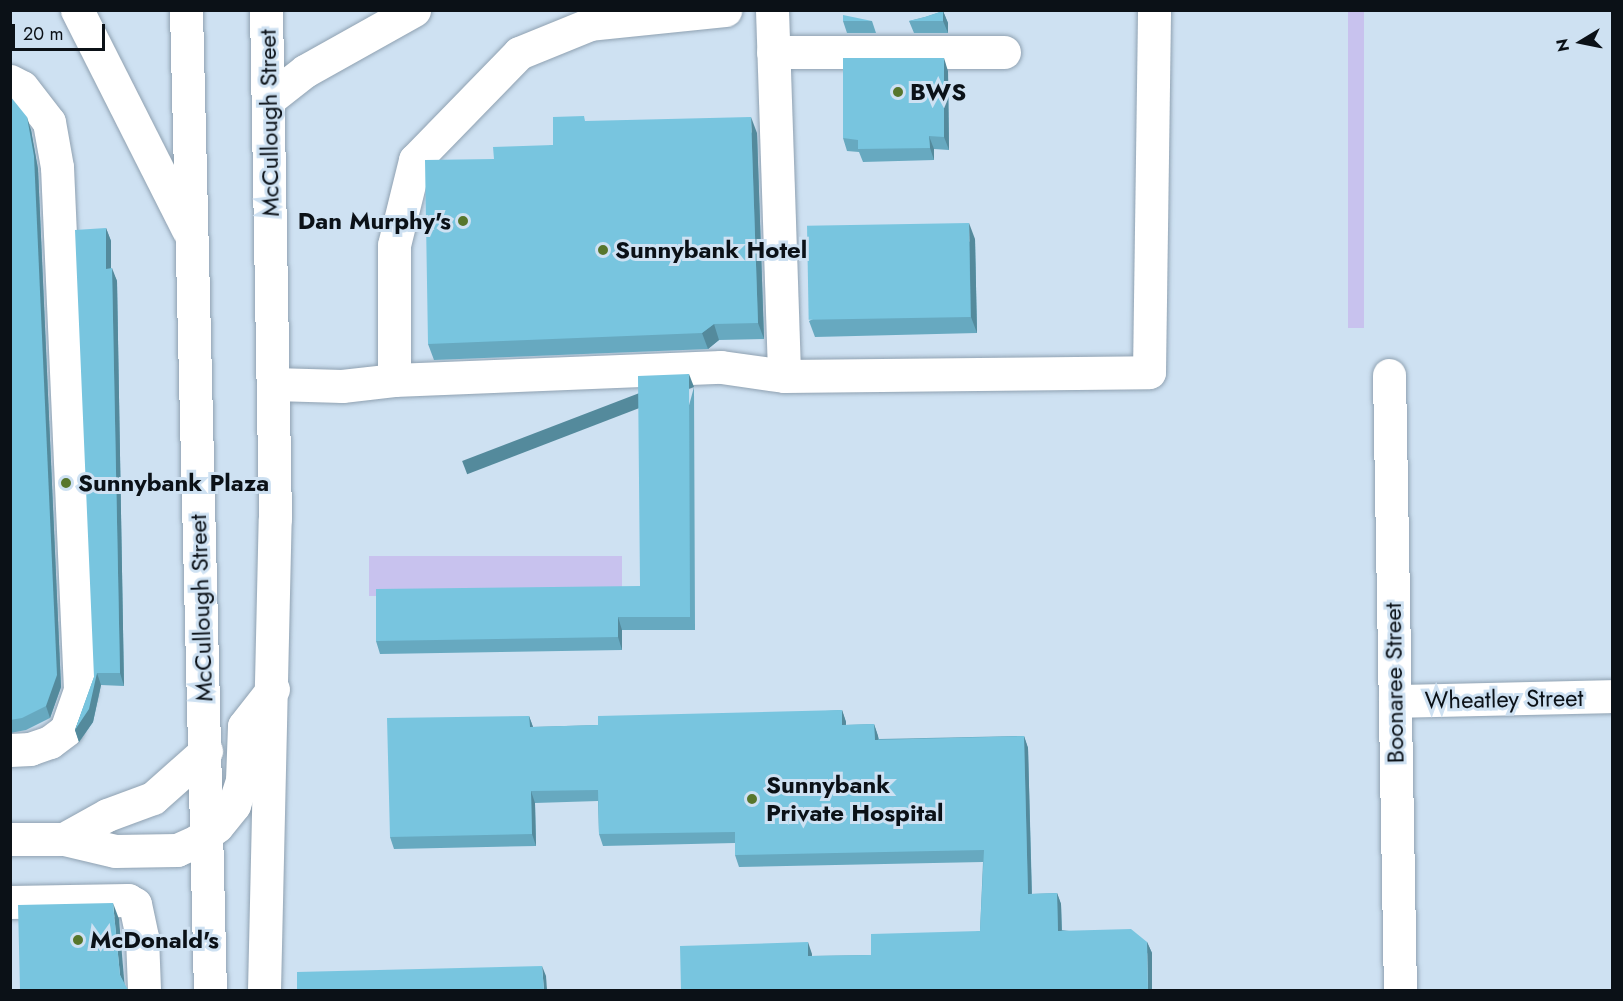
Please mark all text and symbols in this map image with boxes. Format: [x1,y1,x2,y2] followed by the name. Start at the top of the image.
[15,12,108,50] scale bar
[1551,12,1611,72] north arrow
[23,21,63,47] text: 20 m
[253,29,285,217] street label: McCullough Street
[1550,37,1575,53] text: N
[910,78,966,106] place label: BWS
[891,85,905,99] marker: BWS
[298,207,451,235] place label: Dan Murphy's
[456,214,470,228] marker: Dan Murphy's
[615,236,807,264] place label: Sunnybank Hotel
[596,243,610,257] marker: Sunnybank Hotel
[78,469,269,497] place label: Sunnybank Plaza
[59,476,73,490] marker: Sunnybank Plaza
[183,514,219,702] street label: McCullough Street
[1378,602,1410,764] street label: Boonaree Street
[1424,683,1584,715] street label: Wheatley Street
[766,771,944,827] place label: Sunnybank Private Hospital
[743,790,761,808] marker: Sunnybank Private Hospital
[90,926,219,954] place label: McDonald's
[71,933,85,947] marker: McDonald's

